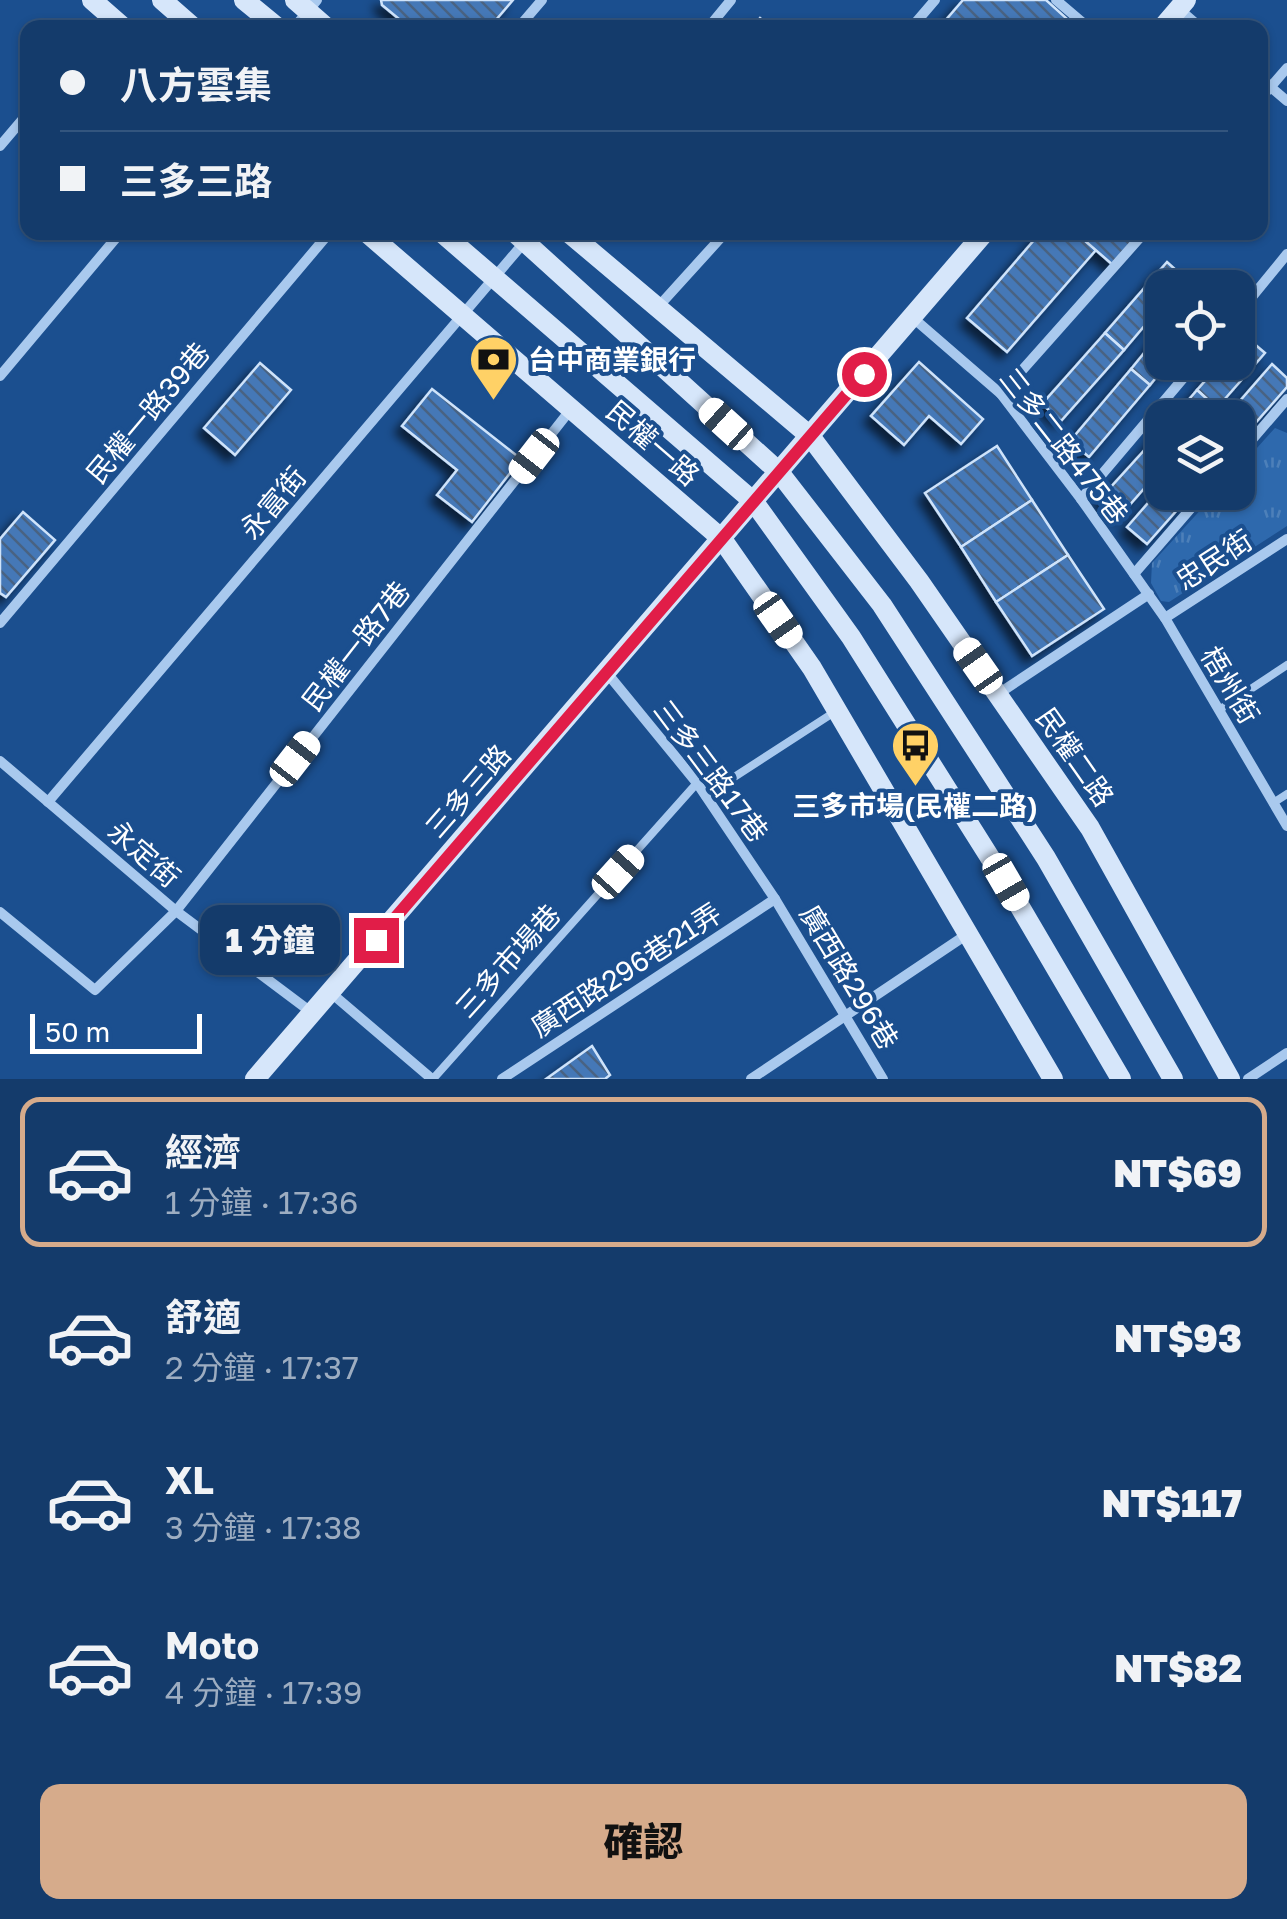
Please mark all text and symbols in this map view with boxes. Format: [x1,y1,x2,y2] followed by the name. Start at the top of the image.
[120,62,272,107] text: 八方雲集
[120,158,272,203] text: 三多三路
[1145,270,1255,510] map controls
[1145,270,1255,380] button: locate
[467,334,519,402] bank icon: 台中商業銀行
[79,336,216,490] street label: 民權一路39巷
[528,343,696,376] place label: 台中商業銀行
[842,352,887,397] route start
[993,361,1135,530] street label: 三多二路475巷
[600,393,706,492] street label: 民權一路
[694,393,758,455] car
[1145,400,1255,510] button: layers
[504,423,564,489] car
[233,460,312,545] street label: 永富街
[1170,523,1258,596] street label: 忠民街
[295,575,416,717] street label: 民權一路7巷
[749,587,807,653] car
[949,633,1007,699] car
[1195,640,1266,729] street label: 梧州街
[648,694,775,848] street label: 三多三路17巷
[1030,701,1121,812] street label: 民權二路
[889,720,941,788] bus stop icon: 三多市場(民權二路)
[265,726,325,792] car
[418,738,517,844] street label: 三多三路
[792,789,1038,822] place label: 三多市場(民權二路)
[102,814,187,894] street label: 永定街
[587,840,649,904] car
[978,849,1034,915] car
[525,896,727,1043] street label: 廣西路296巷21弄
[449,898,567,1024] street label: 三多市場巷
[794,899,905,1055] street label: 廣西路296巷
[201,905,341,975] callout: 1 分鐘
[354,918,399,963] route end
[226,921,314,959] text: 1 分鐘
[30,1009,202,1054] scale bar
[45,1015,110,1048] text: 50 m
[45,1127,135,1217] icon: car
[165,1129,241,1174] text: 經濟
[1113,1150,1242,1195] text: NT$69
[165,1183,358,1221] text: 1 分鐘 · 17:36
[45,1292,135,1382] icon: car
[165,1294,241,1339] text: 舒適
[1114,1315,1242,1360] text: NT$93
[165,1348,359,1386] text: 2 分鐘 · 17:37
[45,1457,135,1547] icon: car
[165,1457,214,1502] text: XL
[1102,1480,1242,1525] text: NT$117
[165,1508,362,1546] text: 3 分鐘 · 17:38
[45,1622,135,1712] icon: car
[165,1622,259,1667] text: Moto
[1114,1645,1242,1690] text: NT$82
[165,1673,362,1711] text: 4 分鐘 · 17:39
[40,1784,1247,1899] button: 確認

